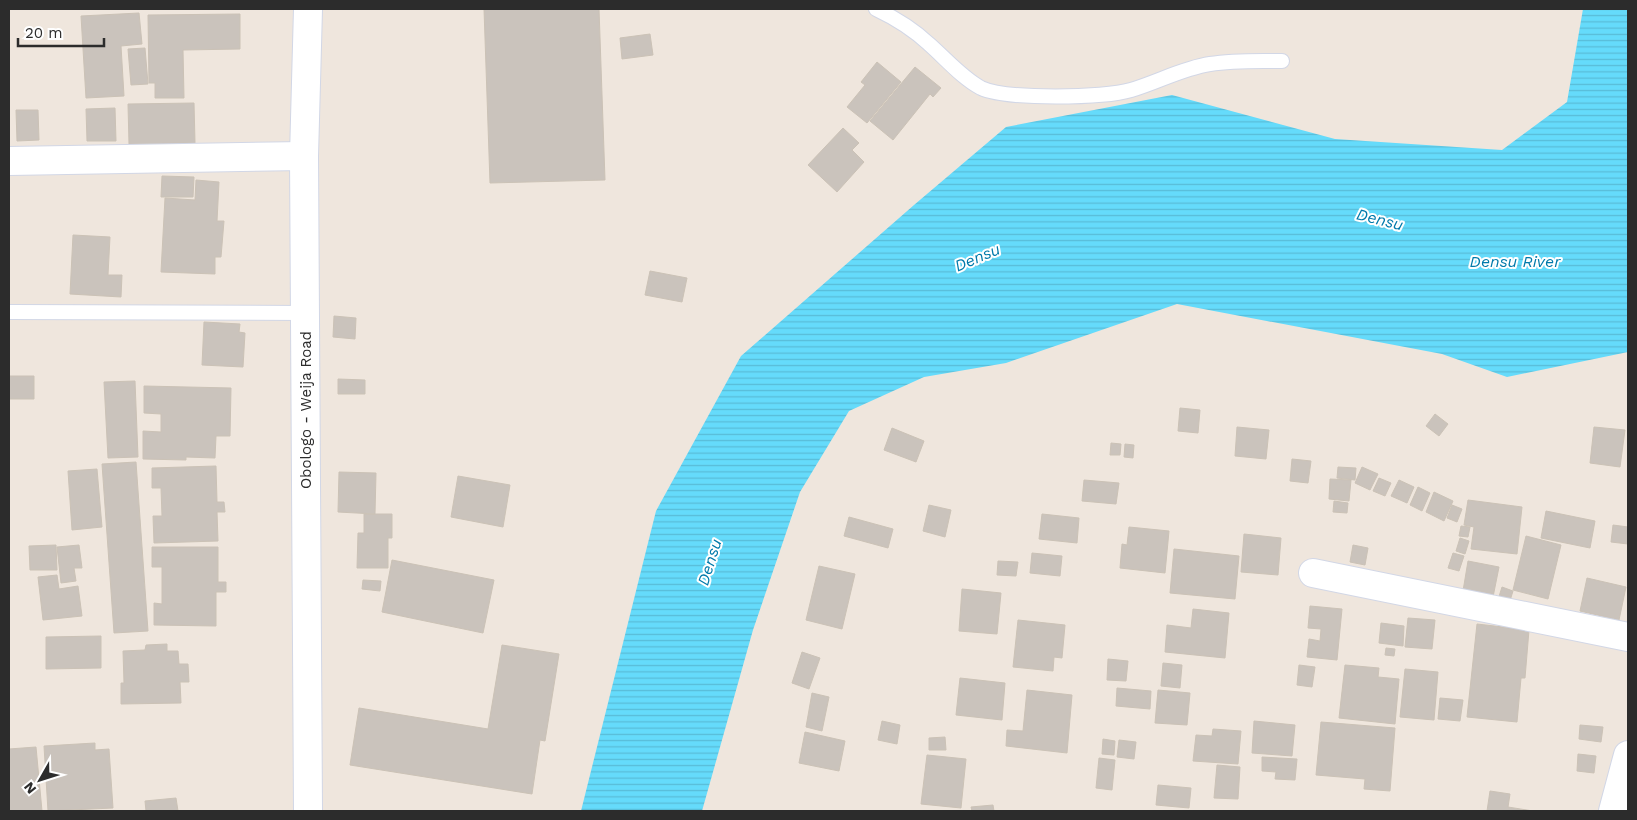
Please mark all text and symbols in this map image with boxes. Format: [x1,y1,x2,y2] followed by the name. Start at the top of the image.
[18,15,104,47] scale bar
[25,24,63,42] text: 20 m
[1354,205,1406,235] water label: Densu
[952,239,1003,276] water label: Densu
[1470,252,1561,271] water label: Densu River
[297,331,315,489] street label: Obologo - Weija Road
[693,536,726,588] water label: Densu
[15,755,65,805] north arrow
[20,779,39,797] text: N

